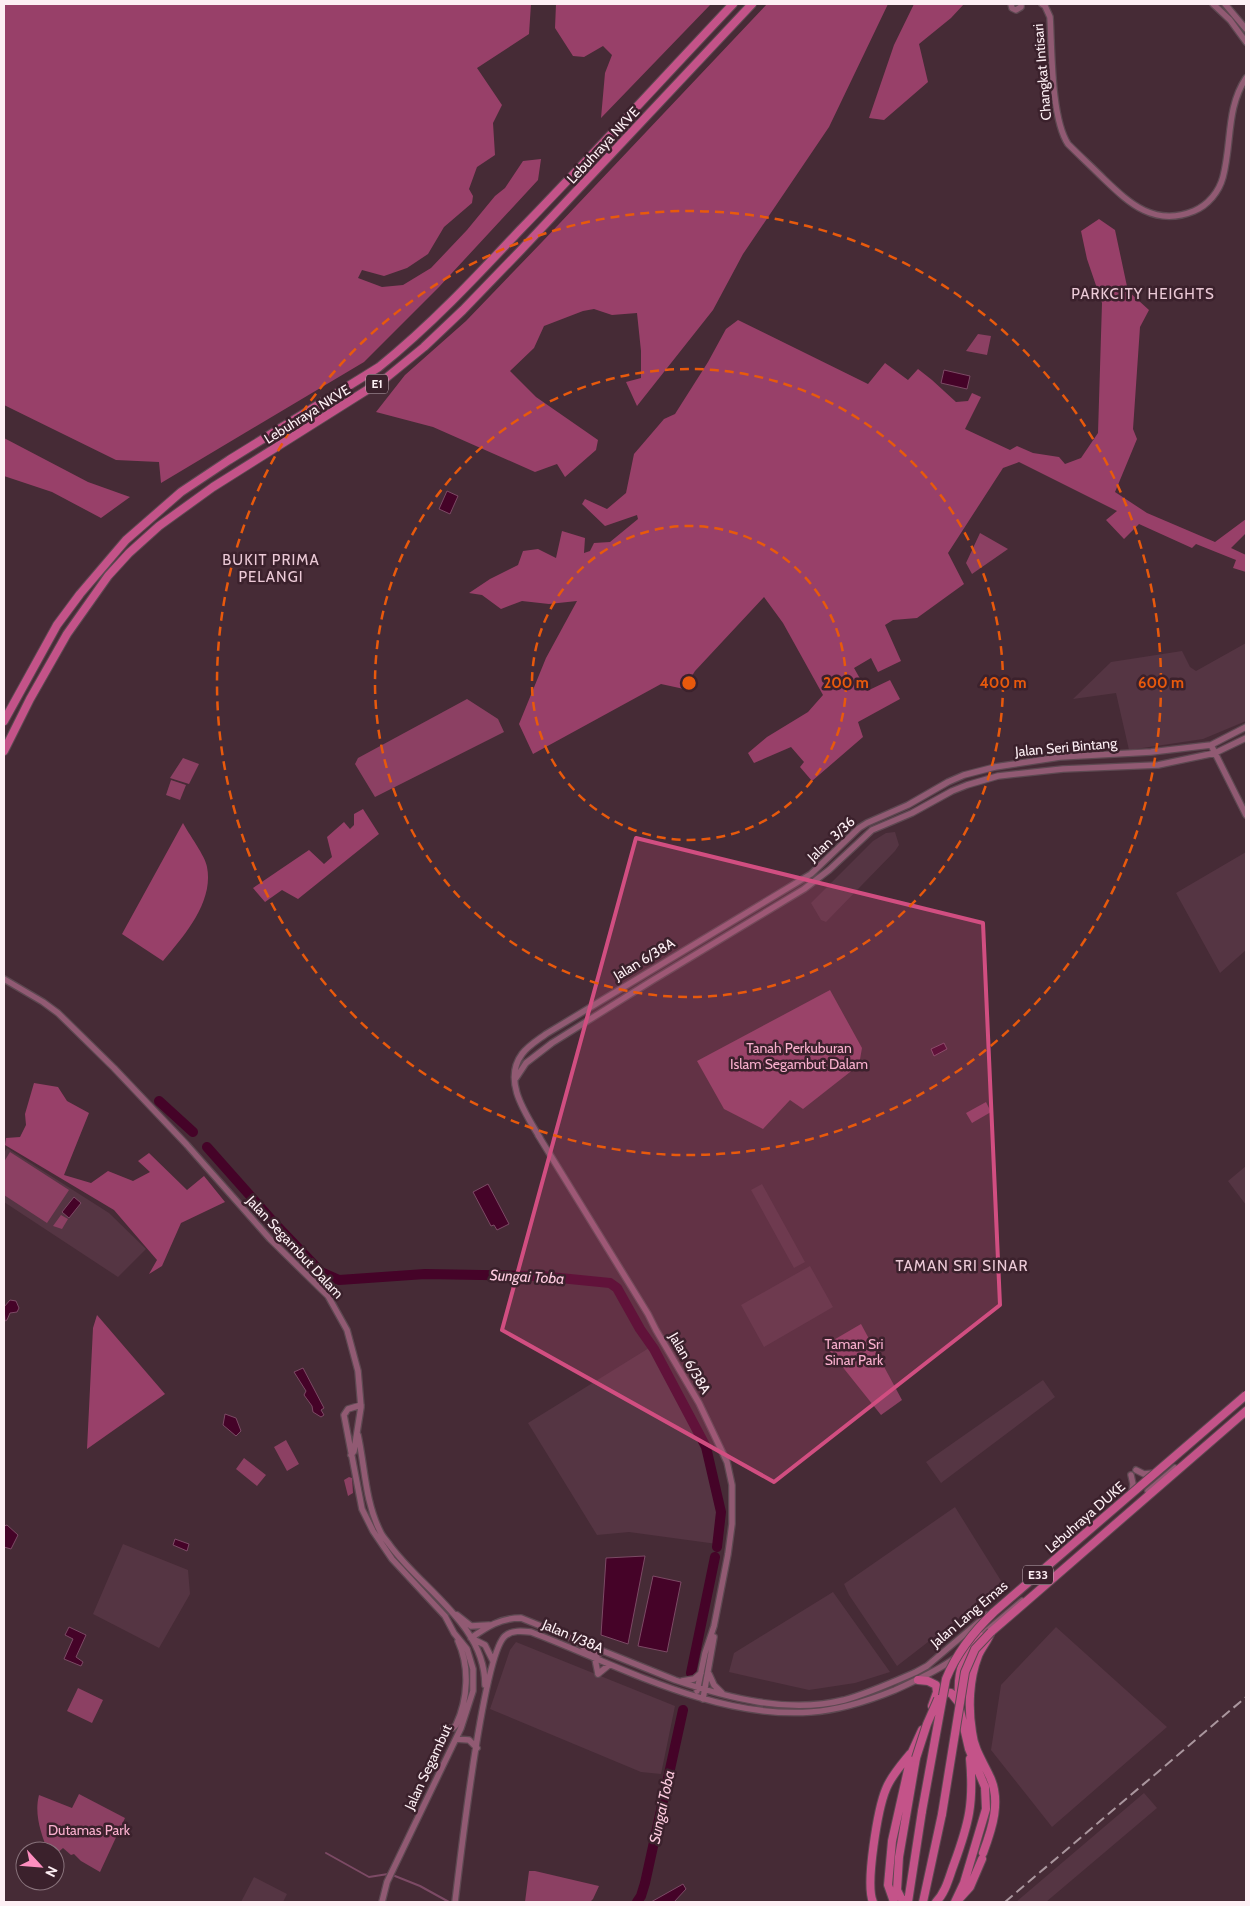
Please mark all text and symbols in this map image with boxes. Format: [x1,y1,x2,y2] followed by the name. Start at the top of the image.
[1029,23,1055,121] street label: Changkat Intisari
[563,103,643,187] street label: Lebuhraya NKVE
[1071,285,1215,303] district label: PARKCITY HEIGHTS
[366,374,388,394] road number: E1
[260,380,354,448] street label: Lebuhraya NKVE
[222,551,320,586] district label: BUKIT PRIMA PELANGI
[680,674,698,692] centre of rings
[823,674,869,692] text: 200 m
[980,674,1026,692] text: 400 m
[1138,674,1184,692] text: 600 m
[1013,733,1119,761] street label: Jalan Seri Bintang
[803,812,859,866] street label: Jalan 3/36
[609,934,678,985] street label: Jalan 6/38A
[730,1039,868,1073] park label: Tanah Perkuburan Islam Segambut Dalam
[242,1191,347,1302] street label: Jalan Segambut Dalam
[895,1257,1029,1275] district label: TAMAN SRI SINAR
[489,1266,565,1288] water label: Sungai Toba
[665,1328,715,1397] street label: Jalan 6/38A
[825,1335,884,1369] park label: Taman Sri Sinar Park
[1041,1477,1129,1557] street label: Lebuhraya DUKE
[1023,1566,1053,1584] road number: E33
[926,1576,1011,1652] street label: Jalan Lang Emas
[539,1615,607,1657] street label: Jalan 1/38A
[400,1721,456,1814] street label: Jalan Segambut
[645,1769,679,1845] water label: Sungai Toba
[48,1821,131,1839] park label: Dutamas Park
[15,1841,65,1891] north arrow
[41,1863,62,1880] text: N

